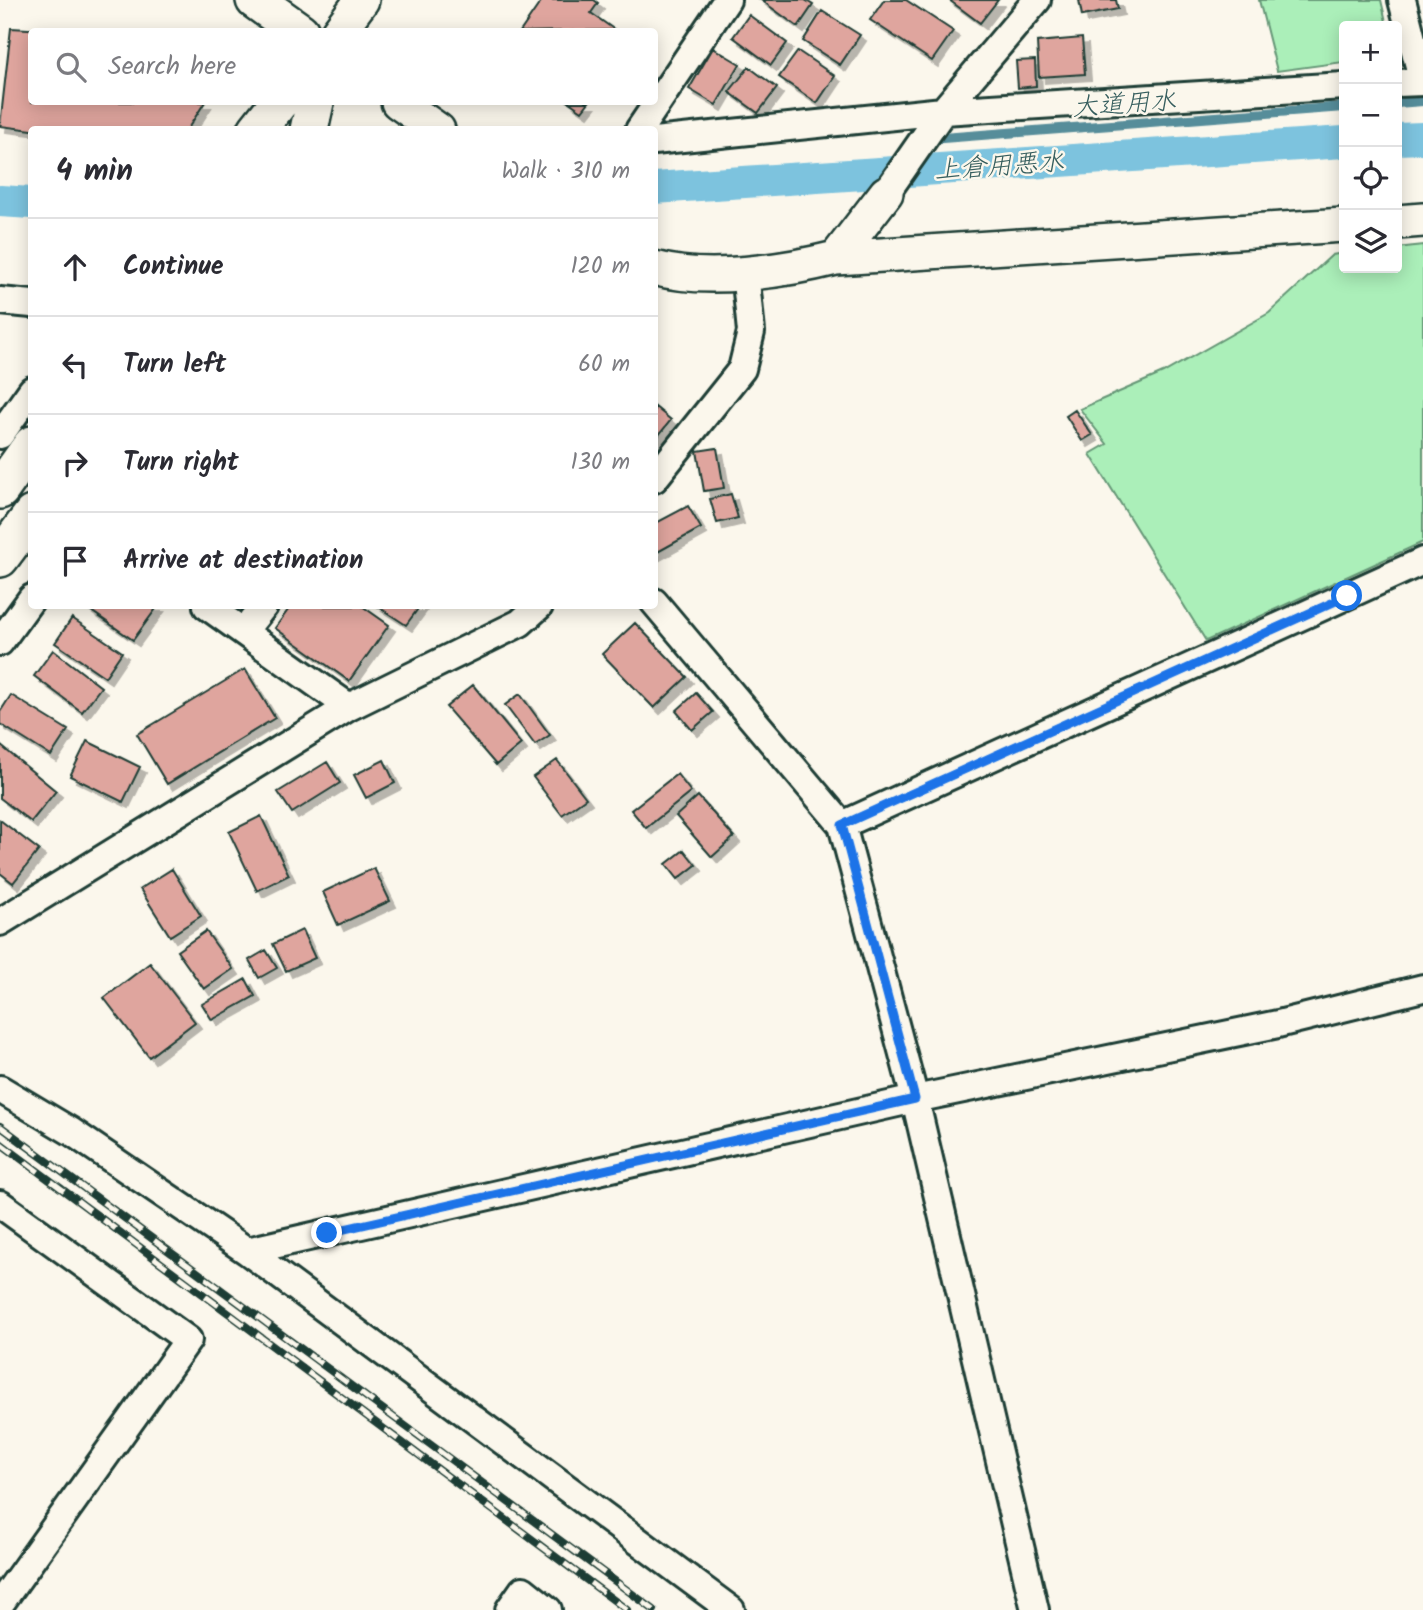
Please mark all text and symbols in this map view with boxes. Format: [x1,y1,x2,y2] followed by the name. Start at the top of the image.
[1339,21,1402,273] map controls
[1339,21,1402,84] button: +
[28,28,658,105] search box
[108,46,236,88] text: Search here
[52,48,90,86] icon: search
[1071,80,1177,130] water label: 大道用水
[1339,84,1402,147] button: −
[933,142,1065,192] water label: 上倉用悪水
[1339,147,1402,210] button: locate
[56,148,133,196] text: 4 min
[502,154,630,190] text: Walk · 310 m
[1339,210,1402,273] button: layers
[123,246,224,288] text: Continue
[56,248,94,286] icon: ahead
[570,249,630,285] text: 120 m
[123,344,226,386] text: Turn left
[56,346,94,384] icon: left
[578,347,630,383] text: 60 m
[123,442,239,484] text: Turn right
[56,444,94,482] icon: right
[571,445,630,481] text: 130 m
[123,540,363,582] text: Arrive at destination
[56,542,94,580] icon: arrive
[1331,580,1362,611] route start
[311,1217,342,1248] route end

